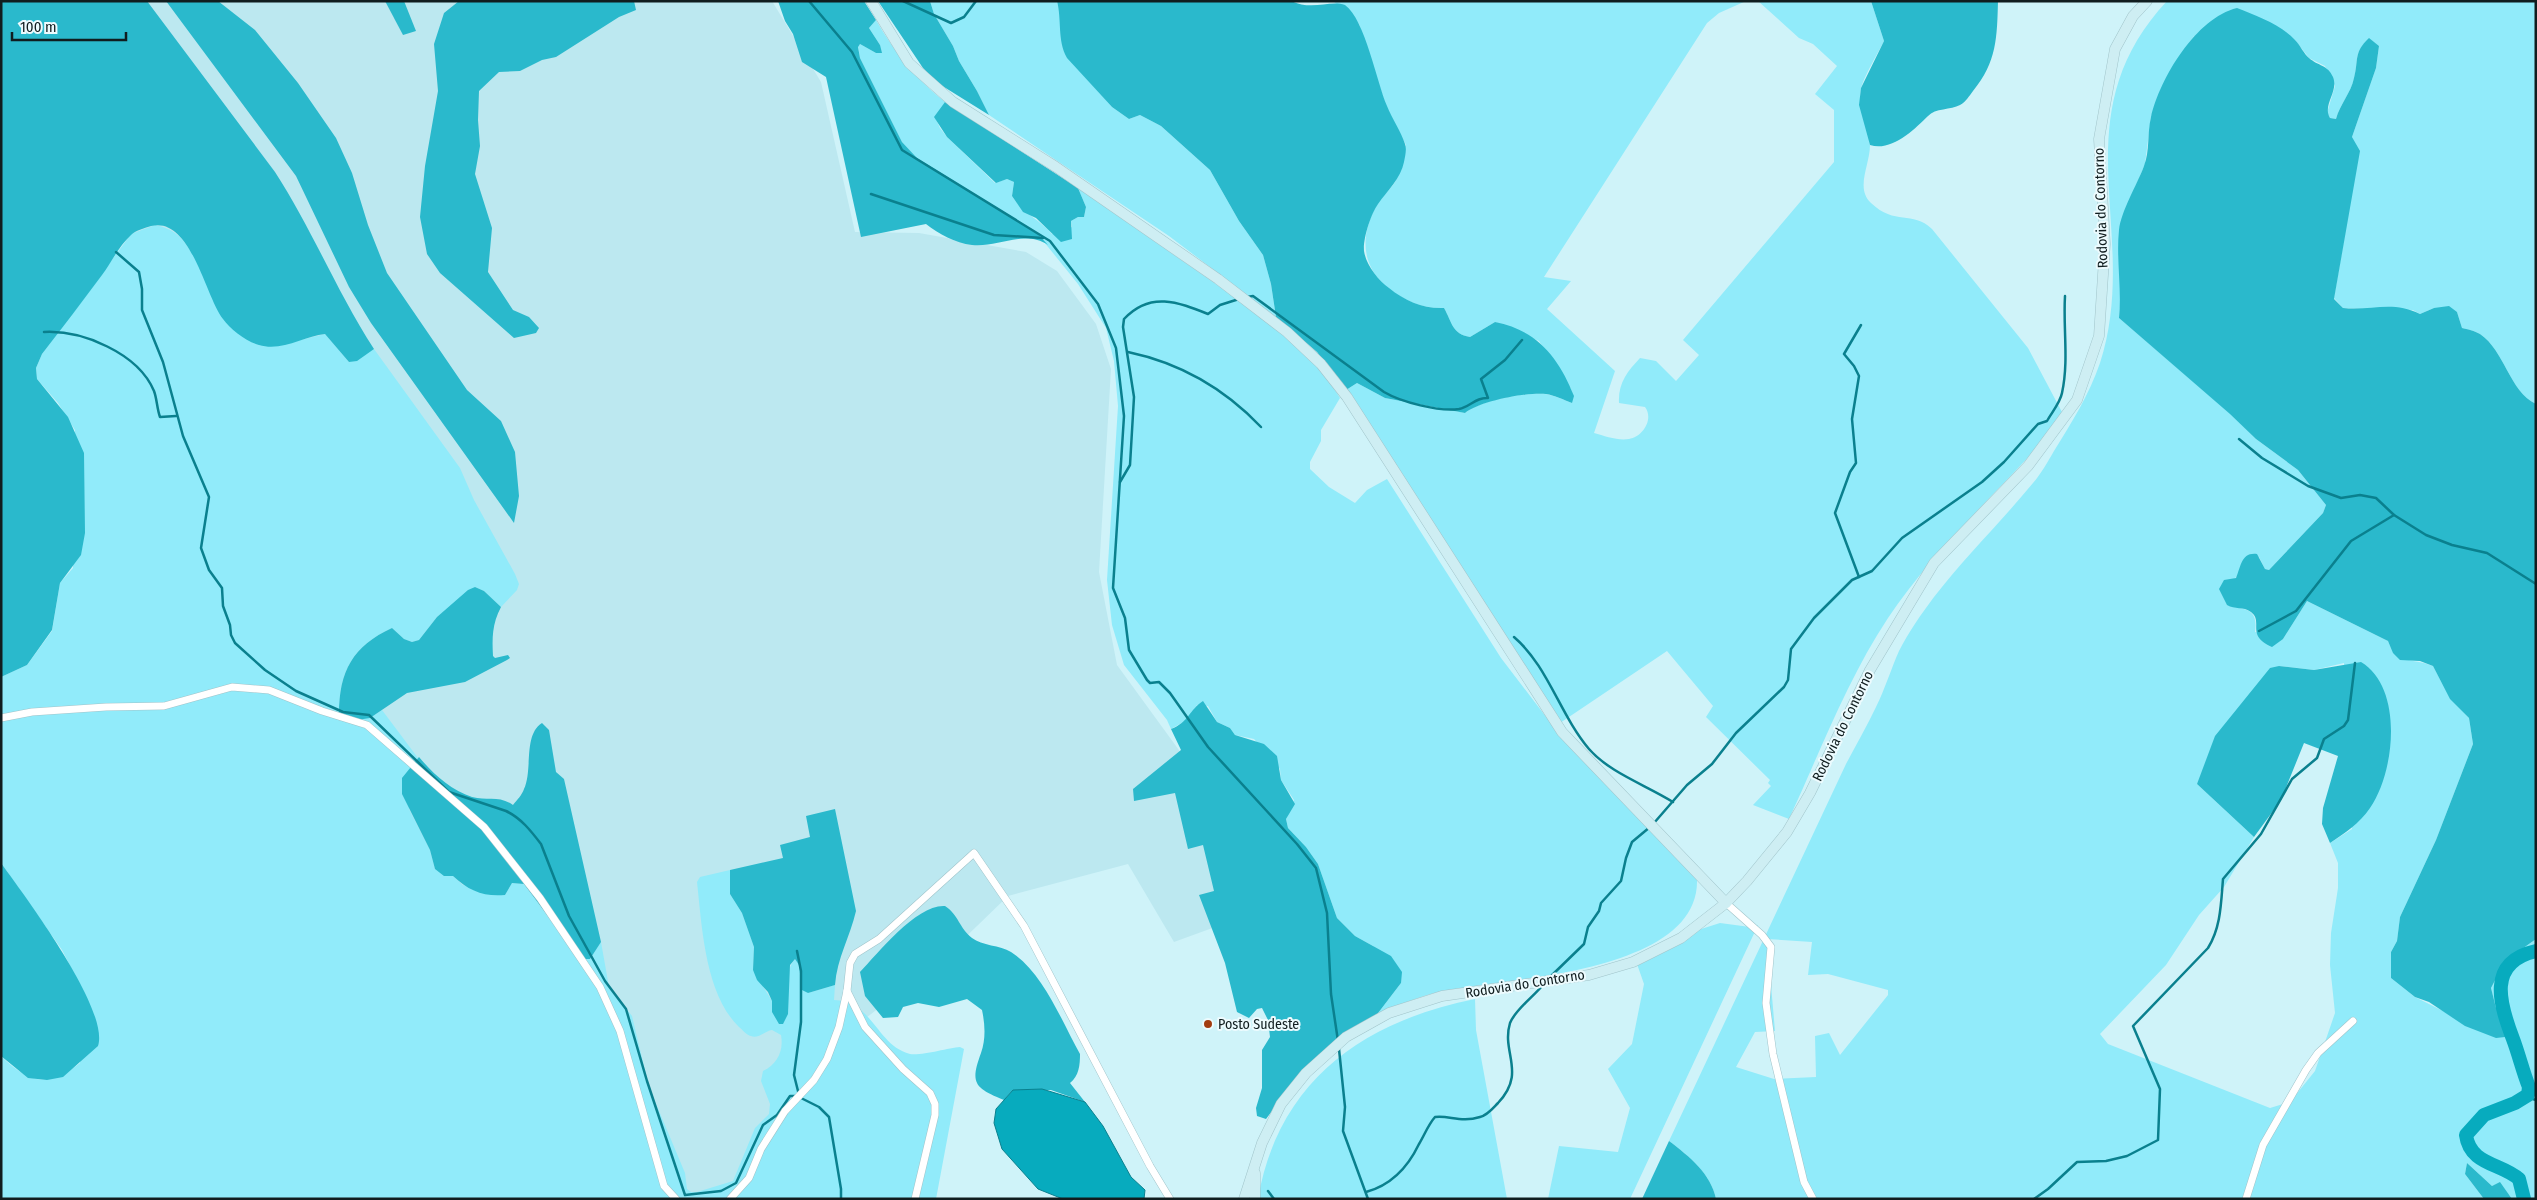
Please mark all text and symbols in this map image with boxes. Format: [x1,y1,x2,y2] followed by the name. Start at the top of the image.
[12,10,126,42] scale bar
[20,18,57,36] text: 100 m
[2090,147,2112,269] street label: Rodovia do Contorno
[1809,668,1877,784] street label: Rodovia do Contorno
[1464,966,1586,1002] street label: Rodovia do Contorno
[1218,1016,1299,1033] place label: Posto Sudeste
[1202,1018,1214,1030] marker: Posto Sudeste

